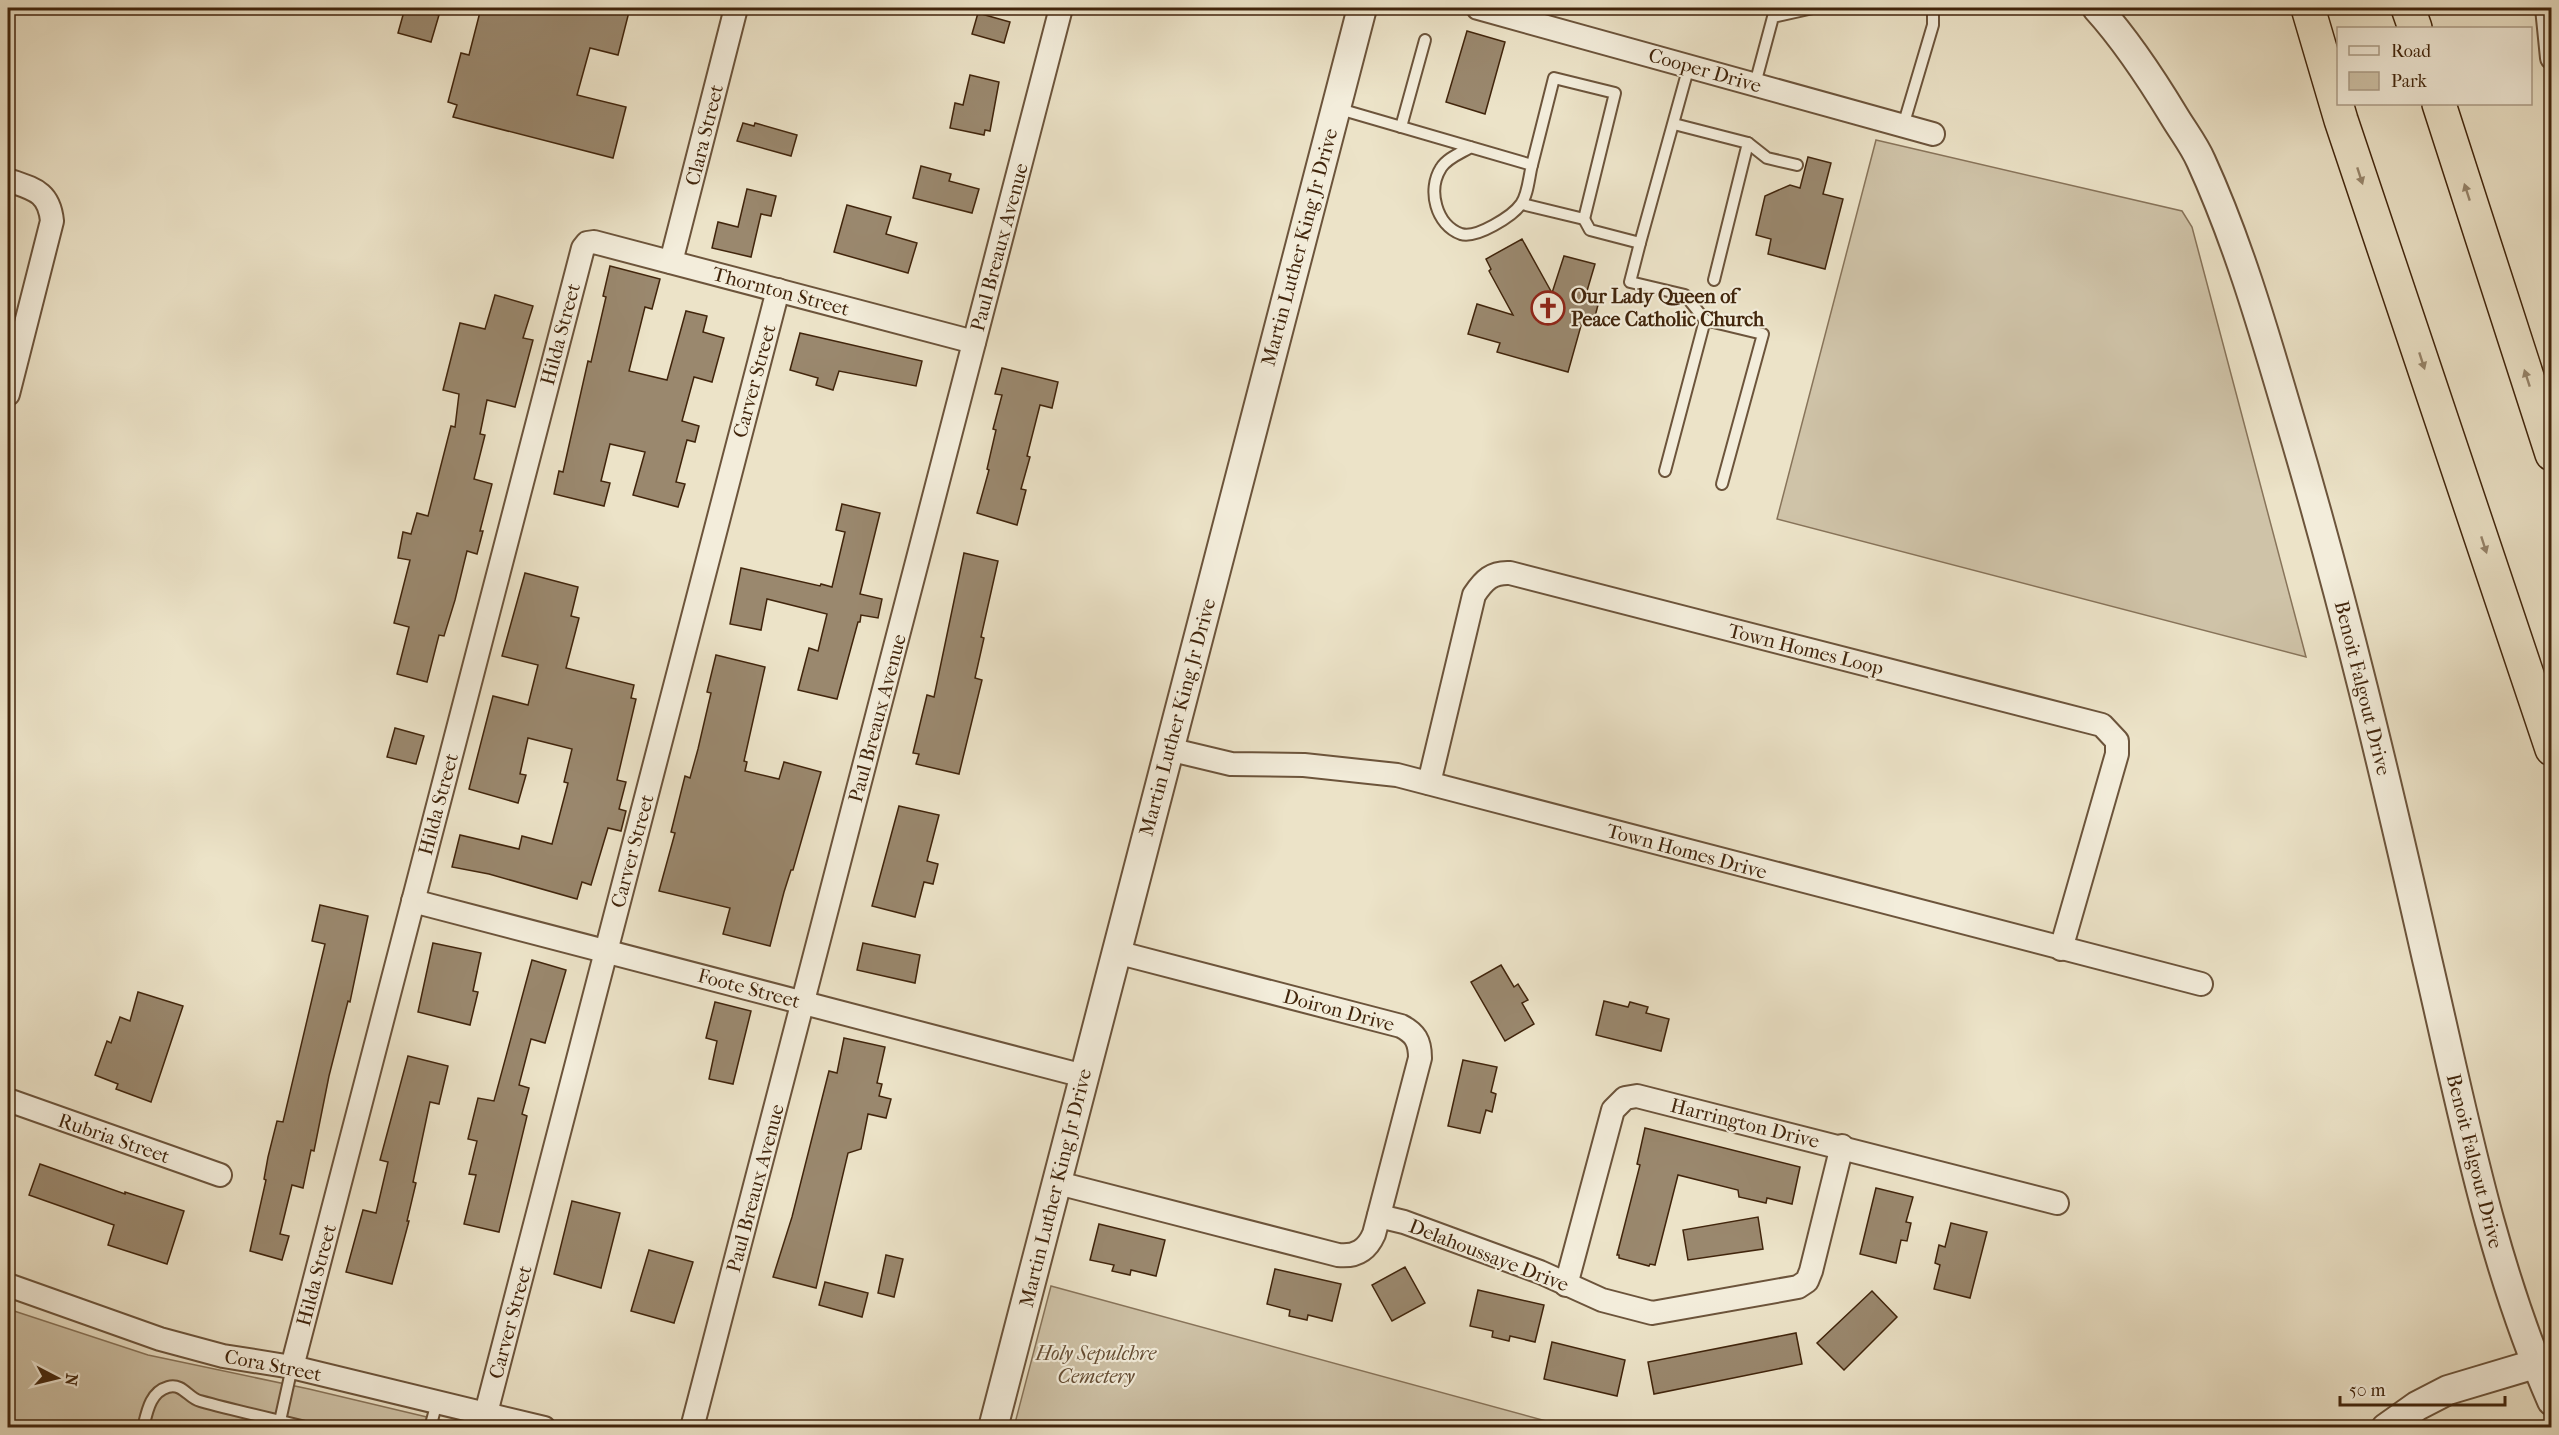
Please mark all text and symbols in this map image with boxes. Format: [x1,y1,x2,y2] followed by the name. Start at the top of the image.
[2337,27,2532,105] legend
[2391,41,2431,62] text: Road
[1646,43,1764,98] street label: Cooper Drive
[2391,71,2428,92] text: Park
[681,82,728,188] street label: Clara Street
[1257,126,1342,368] street label: Martin Luther King Jr Drive
[966,160,1033,334] street label: Paul Breaux Avenue
[2356,167,2365,185] one-way arrow
[2462,183,2472,201] one-way arrow
[710,262,852,321] street label: Thornton Street
[536,281,585,387] street label: Hilda Street
[1571,285,1765,331] place label: Our Lady Queen of Peace Catholic Church
[1530,290,1566,326] church icon: Our Lady Queen of Peace Catholic Church
[728,322,781,440] street label: Carver Street
[2417,352,2427,370] one-way arrow
[2522,369,2531,387] one-way arrow
[2479,537,2489,555] one-way arrow
[1135,596,1220,838] street label: Martin Luther King Jr Drive
[2330,598,2395,778] street label: Benoit Falgout Drive
[1726,619,1886,680] street label: Town Homes Loop
[844,631,911,805] street label: Paul Breaux Avenue
[414,751,463,857] street label: Hilda Street
[606,792,659,910] street label: Carver Street
[1604,819,1770,884] street label: Town Homes Drive
[695,964,803,1013] street label: Foote Street
[1281,985,1397,1036] street label: Doiron Drive
[1015,1066,1096,1310] street label: Martin Luther King Jr Drive
[2442,1071,2507,1251] street label: Benoit Falgout Drive
[1668,1094,1822,1153] street label: Harrington Drive
[722,1101,789,1275] street label: Paul Breaux Avenue
[55,1109,173,1168] street label: Rubria Street
[1406,1214,1572,1297] street label: Delahoussaye Drive
[292,1222,341,1328] street label: Hilda Street
[484,1263,537,1381] street label: Carver Street
[1035,1342,1157,1388] park label: Holy Sepulchre Cemetery
[222,1345,323,1386] street label: Cora Street
[27,1348,87,1408] north arrow
[2340,1369,2505,1407] scale bar
[61,1373,82,1388] text: N
[2349,1380,2386,1401] text: 50 m

